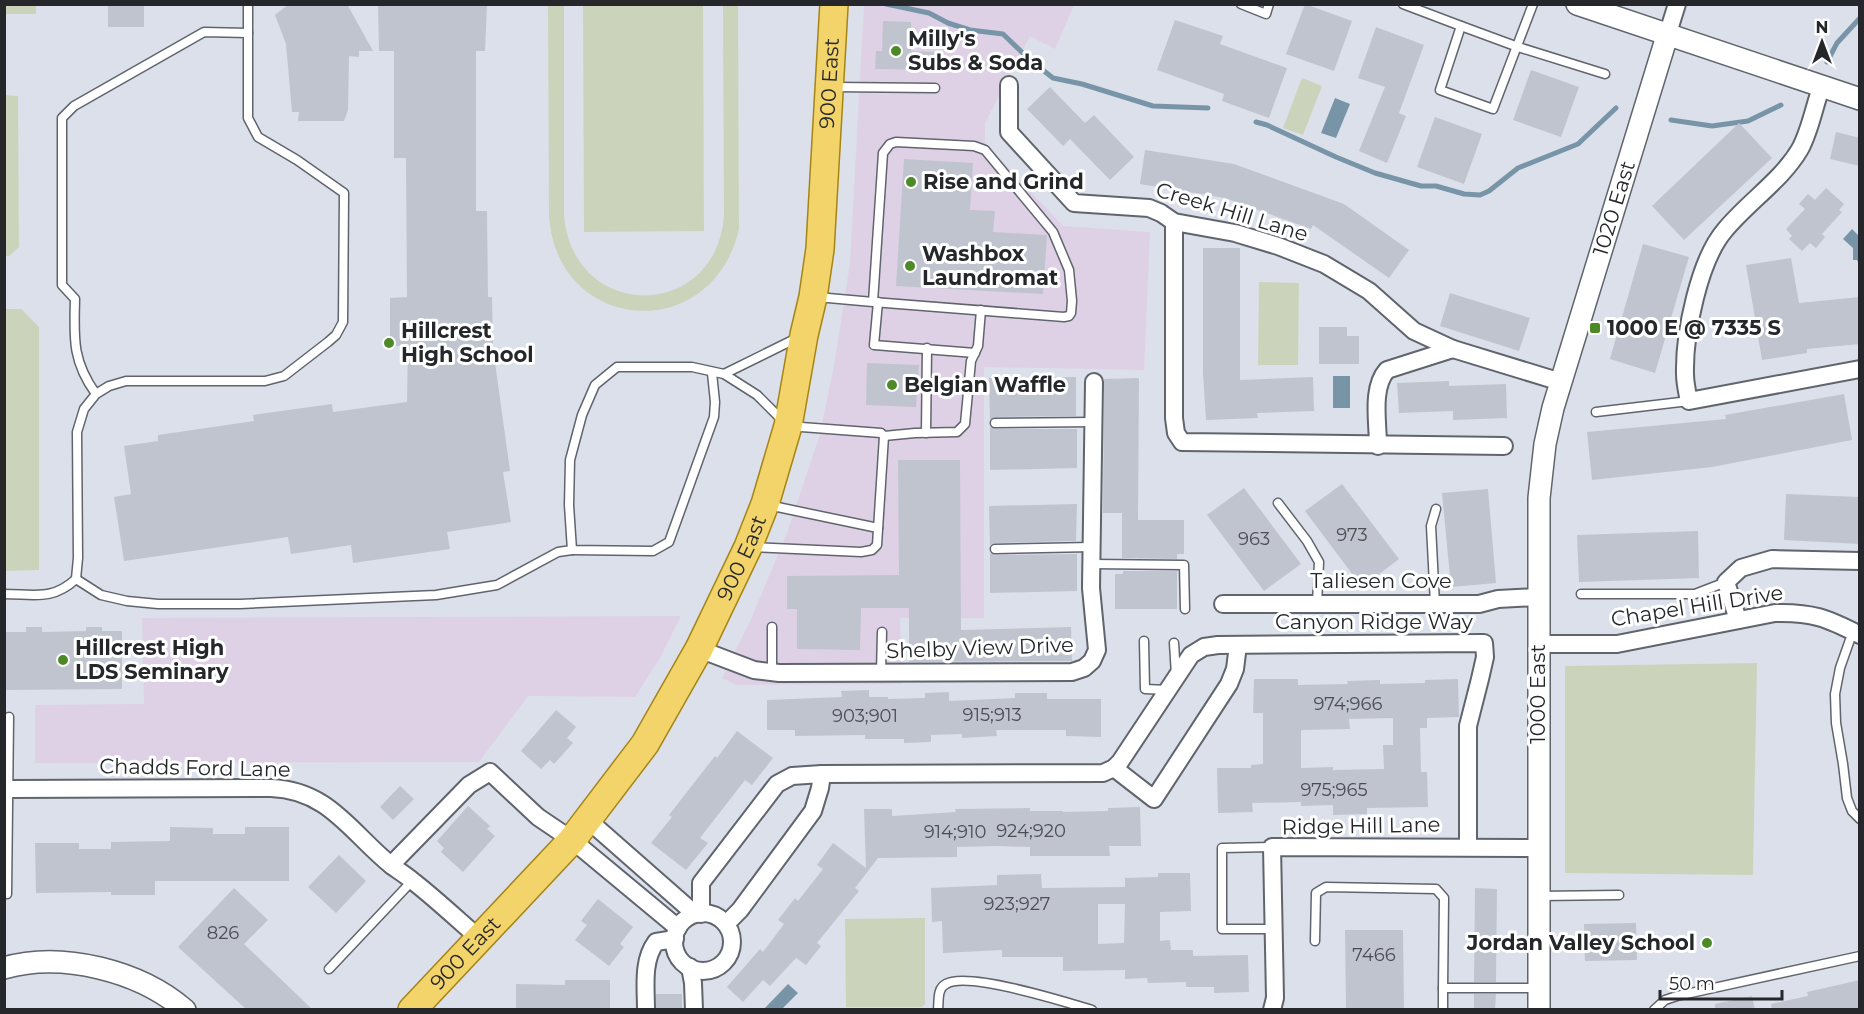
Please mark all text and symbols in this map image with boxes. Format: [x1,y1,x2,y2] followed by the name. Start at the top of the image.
[1792,12,1852,72] north arrow
[1816,18,1828,37] text: N
[908,26,1043,75] place label: Milly's Subs & Soda
[814,37,844,129] street label: 900 East
[889,44,903,58] marker: Milly's Subs & Soda
[1587,158,1640,259] street label: 1020 East
[923,169,1084,194] place label: Rise and Grind
[904,175,918,189] marker: Rise and Grind
[1153,177,1311,247] street label: Creek Hill Lane
[922,241,1058,290] place label: Washbox Laundromat
[903,259,917,273] marker: Washbox Laundromat
[1607,315,1781,340] place label: 1000 E @ 7335 S
[401,318,534,367] place label: Hillcrest High School
[1588,321,1602,335] marker: 1000 E @ 7335 S
[382,336,396,350] marker: Hillcrest High School
[904,372,1066,397] place label: Belgian Waffle
[885,378,899,392] marker: Belgian Waffle
[711,511,771,605] street label: 900 East
[1336,524,1368,546] house number: 973
[1238,528,1270,550] house number: 963
[1310,568,1452,593] street label: Taliesen Cove
[1609,580,1785,631] street label: Chapel Hill Drive
[1275,609,1474,634] street label: Canyon Ridge Way
[886,632,1074,663] street label: Shelby View Drive
[75,635,229,684] place label: Hillcrest High LDS Seminary
[1525,644,1550,744] street label: 1000 East
[56,653,70,667] marker: Hillcrest High LDS Seminary
[1314,693,1383,715] house number: 974;966
[962,704,1022,726] house number: 915;913
[832,705,898,727] house number: 903;901
[99,753,291,782] street label: Chadds Ford Lane
[1300,779,1368,801] house number: 975;965
[1281,812,1441,839] street label: Ridge Hill Lane
[996,820,1066,842] house number: 924;920
[924,821,986,843] house number: 914;910
[984,893,1050,915] house number: 923;927
[425,911,505,995] street label: 900 East
[207,922,239,944] house number: 826
[1466,930,1695,955] place label: Jordan Valley School
[1700,936,1714,950] marker: Jordan Valley School
[1352,944,1396,966] house number: 7466
[1660,963,1782,1001] scale bar
[1669,973,1715,995] text: 50 m

